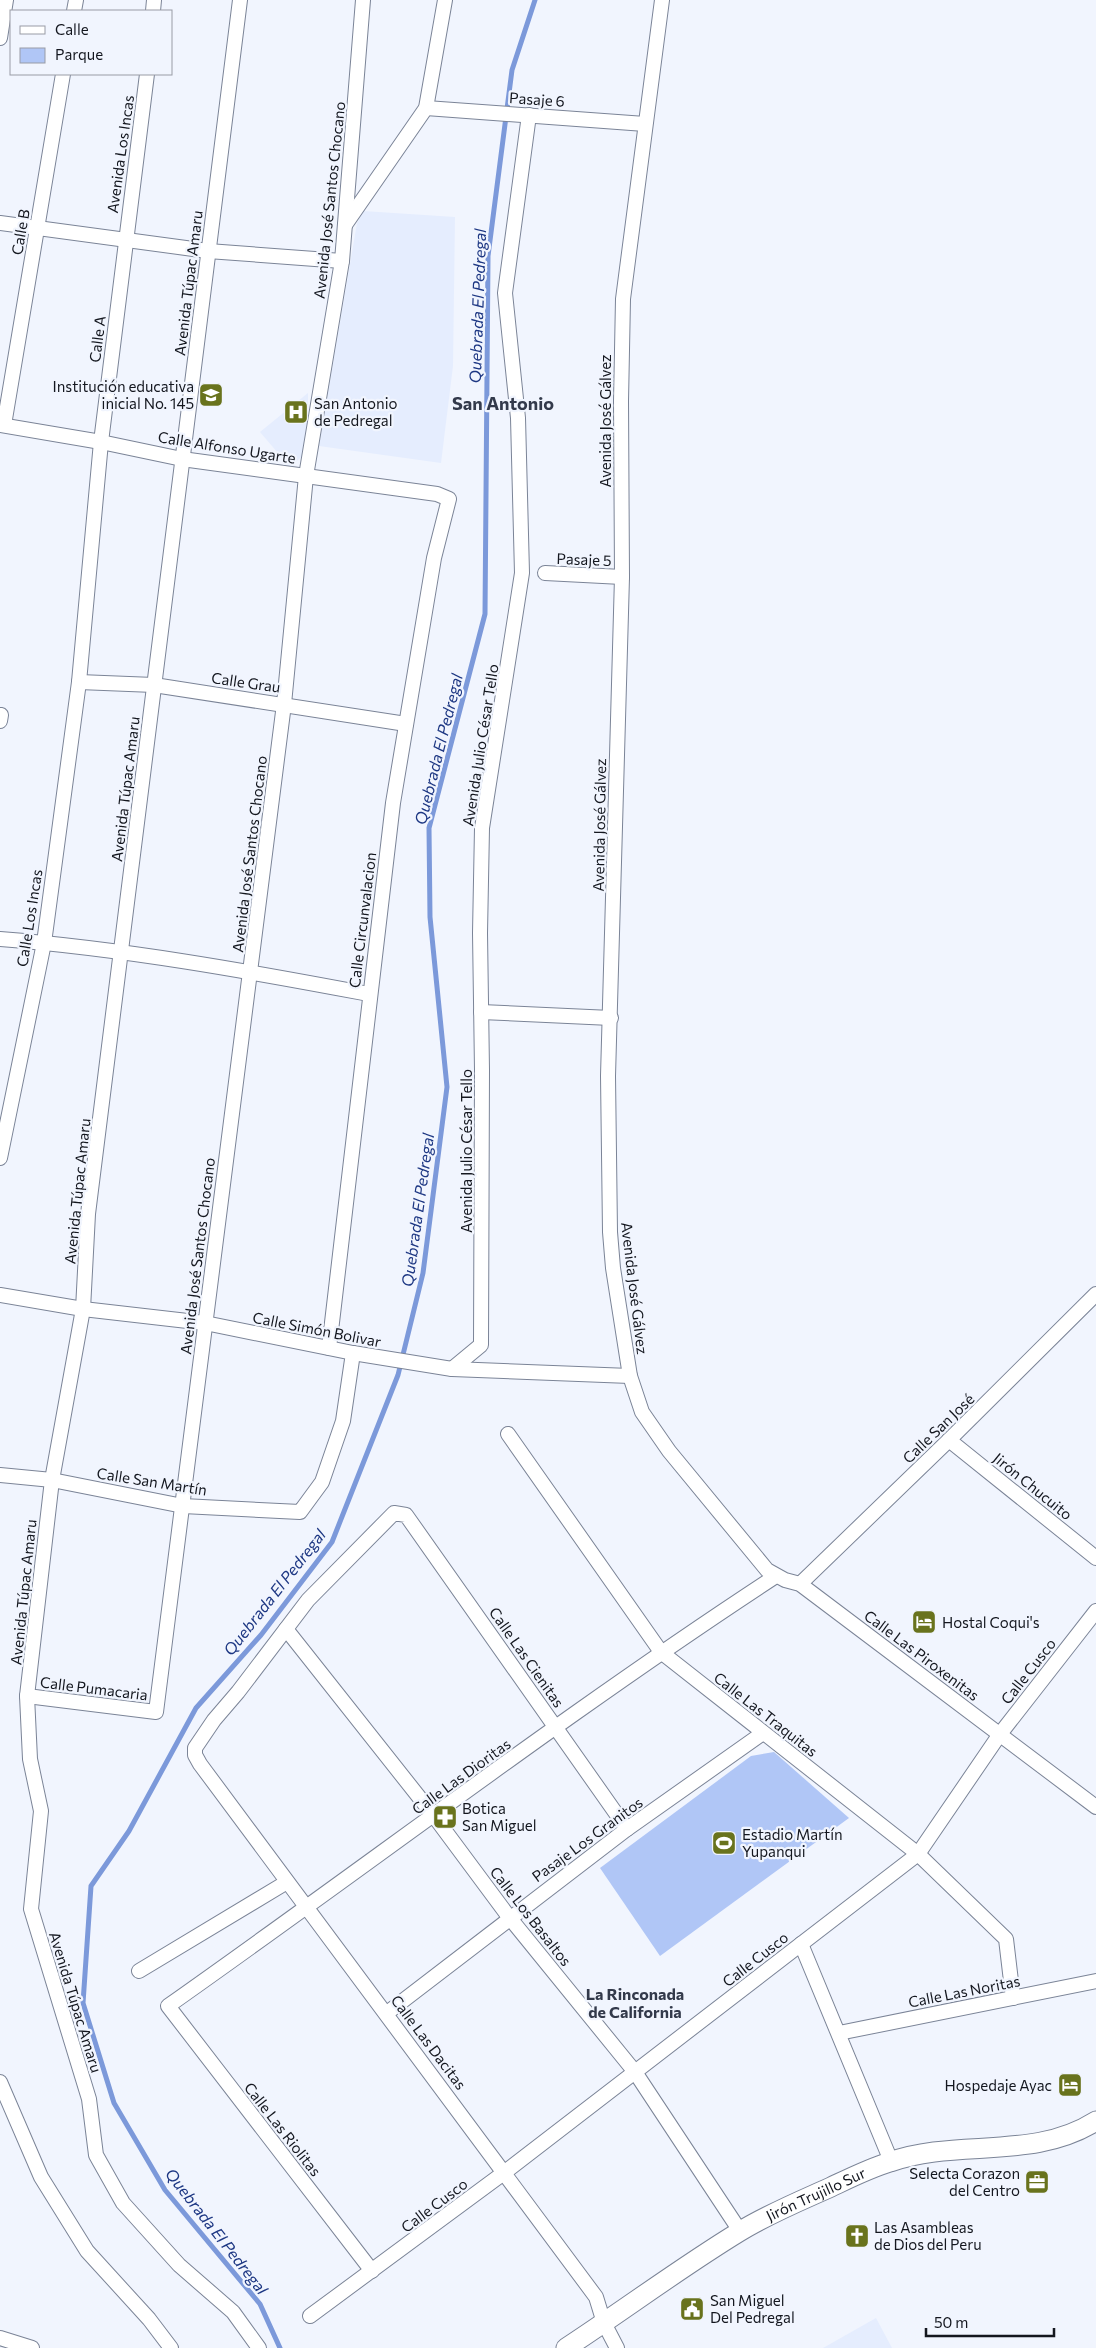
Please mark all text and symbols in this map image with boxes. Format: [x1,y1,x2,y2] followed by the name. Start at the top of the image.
[10,10,172,75] legend
[55,20,89,38] text: Calle
[55,45,103,63] text: Parque
[509,88,565,110] street label: Pasaje 6
[103,94,137,214] street label: Avenida Los Incas
[310,100,348,299] street label: Avenida José Santos Chocano
[7,207,33,256] street label: Calle B
[170,209,206,357] street label: Avenida Túpac Amaru
[465,227,489,384] water label: Quebrada El Pedregal
[85,315,109,363] street label: Calle A
[596,354,614,488] street label: Avenida José Gálvez
[53,377,194,412] place label: Institución educativa inicial No. 145
[198,382,224,408] school or university icon: Institución educativa inicial No. 145
[452,392,554,414] district label: San Antonio
[314,394,398,429] place label: San Antonio de Pedregal
[283,399,309,425] hospital icon: San Antonio de Pedregal
[157,427,297,467] street label: Calle Alfonso Ugarte
[556,549,612,569] street label: Pasaje 5
[458,663,502,827] street label: Avenida Julio César Tello
[210,668,282,696] street label: Calle Grau
[410,671,466,826] water label: Quebrada El Pedregal
[107,715,143,863] street label: Avenida Túpac Amaru
[228,755,270,953] street label: Avenida José Santos Chocano
[589,758,609,892] street label: Avenida José Gálvez
[345,851,379,989] street label: Calle Circunvalacion
[12,868,46,968] street label: Calle Los Incas
[457,1069,475,1233] street label: Avenida Julio César Tello
[60,1117,94,1265] street label: Avenida Túpac Amaru
[397,1131,437,1288] water label: Quebrada El Pedregal
[176,1157,218,1355] street label: Avenida José Santos Chocano
[618,1221,652,1355] street label: Avenida José Gálvez
[251,1308,383,1350] street label: Calle Simón Bolivar
[898,1389,978,1467] street label: Calle San José
[990,1449,1076,1523] street label: Jirón Chucuito
[96,1463,208,1499] street label: Calle San Martín
[6,1518,40,1666] street label: Avenida Túpac Amaru
[219,1524,330,1659] water label: Quebrada El Pedregal
[486,1604,568,1711] street label: Calle Las Cienitas
[861,1606,983,1704] street label: Calle Las Piroxenitas
[911,1609,937,1635] hotel icon: Hostal Coqui's
[942,1613,1040,1631] place label: Hostal Coqui's
[997,1635,1059,1707] street label: Calle Cusco
[711,1668,822,1760] street label: Calle Las Traquitas
[39,1672,149,1704] street label: Calle Pumacaria
[408,1734,514,1818] street label: Calle Las Dioritas
[528,1793,646,1885] street label: Pasaje Los Granitos
[462,1799,537,1834] place label: Botica San Miguel
[432,1804,458,1830] pharmacy icon: Botica San Miguel
[742,1825,843,1860] place label: Estadio Martín Yupanqui
[711,1830,737,1856] sports icon: Estadio Martín Yupanqui
[487,1863,576,1969] street label: Calle Los Basaltos
[719,1928,791,1990] street label: Calle Cusco
[46,1929,106,2075] street label: Avenida Túpac Amaru
[907,1971,1022,2011] street label: Calle Las Noritas
[586,1984,684,2021] district label: La Rinconada de California
[388,1991,470,2093] street label: Calle Las Dacitas
[1057,2072,1083,2098] hotel icon: Hospedaje Ayac
[945,2076,1052,2094] place label: Hospedaje Ayac
[241,2079,325,2180] street label: Calle Las Riolitas
[763,2163,868,2224] street label: Jirón Trujillo Sur
[162,2164,273,2299] water label: Quebrada El Pedregal
[909,2164,1020,2199] place label: Selecta Corazon del Centro
[1024,2169,1050,2195] office icon: Selecta Corazon del Centro
[397,2174,471,2236] street label: Calle Cusco
[874,2218,982,2253] place label: Las Asambleas de Dios del Peru
[844,2223,870,2249] church icon: Las Asambleas de Dios del Peru
[710,2291,795,2326] place label: San Miguel Del Pedregal
[679,2296,705,2322] public building icon: San Miguel Del Pedregal
[926,2306,1054,2338] scale bar
[934,2313,968,2331] text: 50 m

